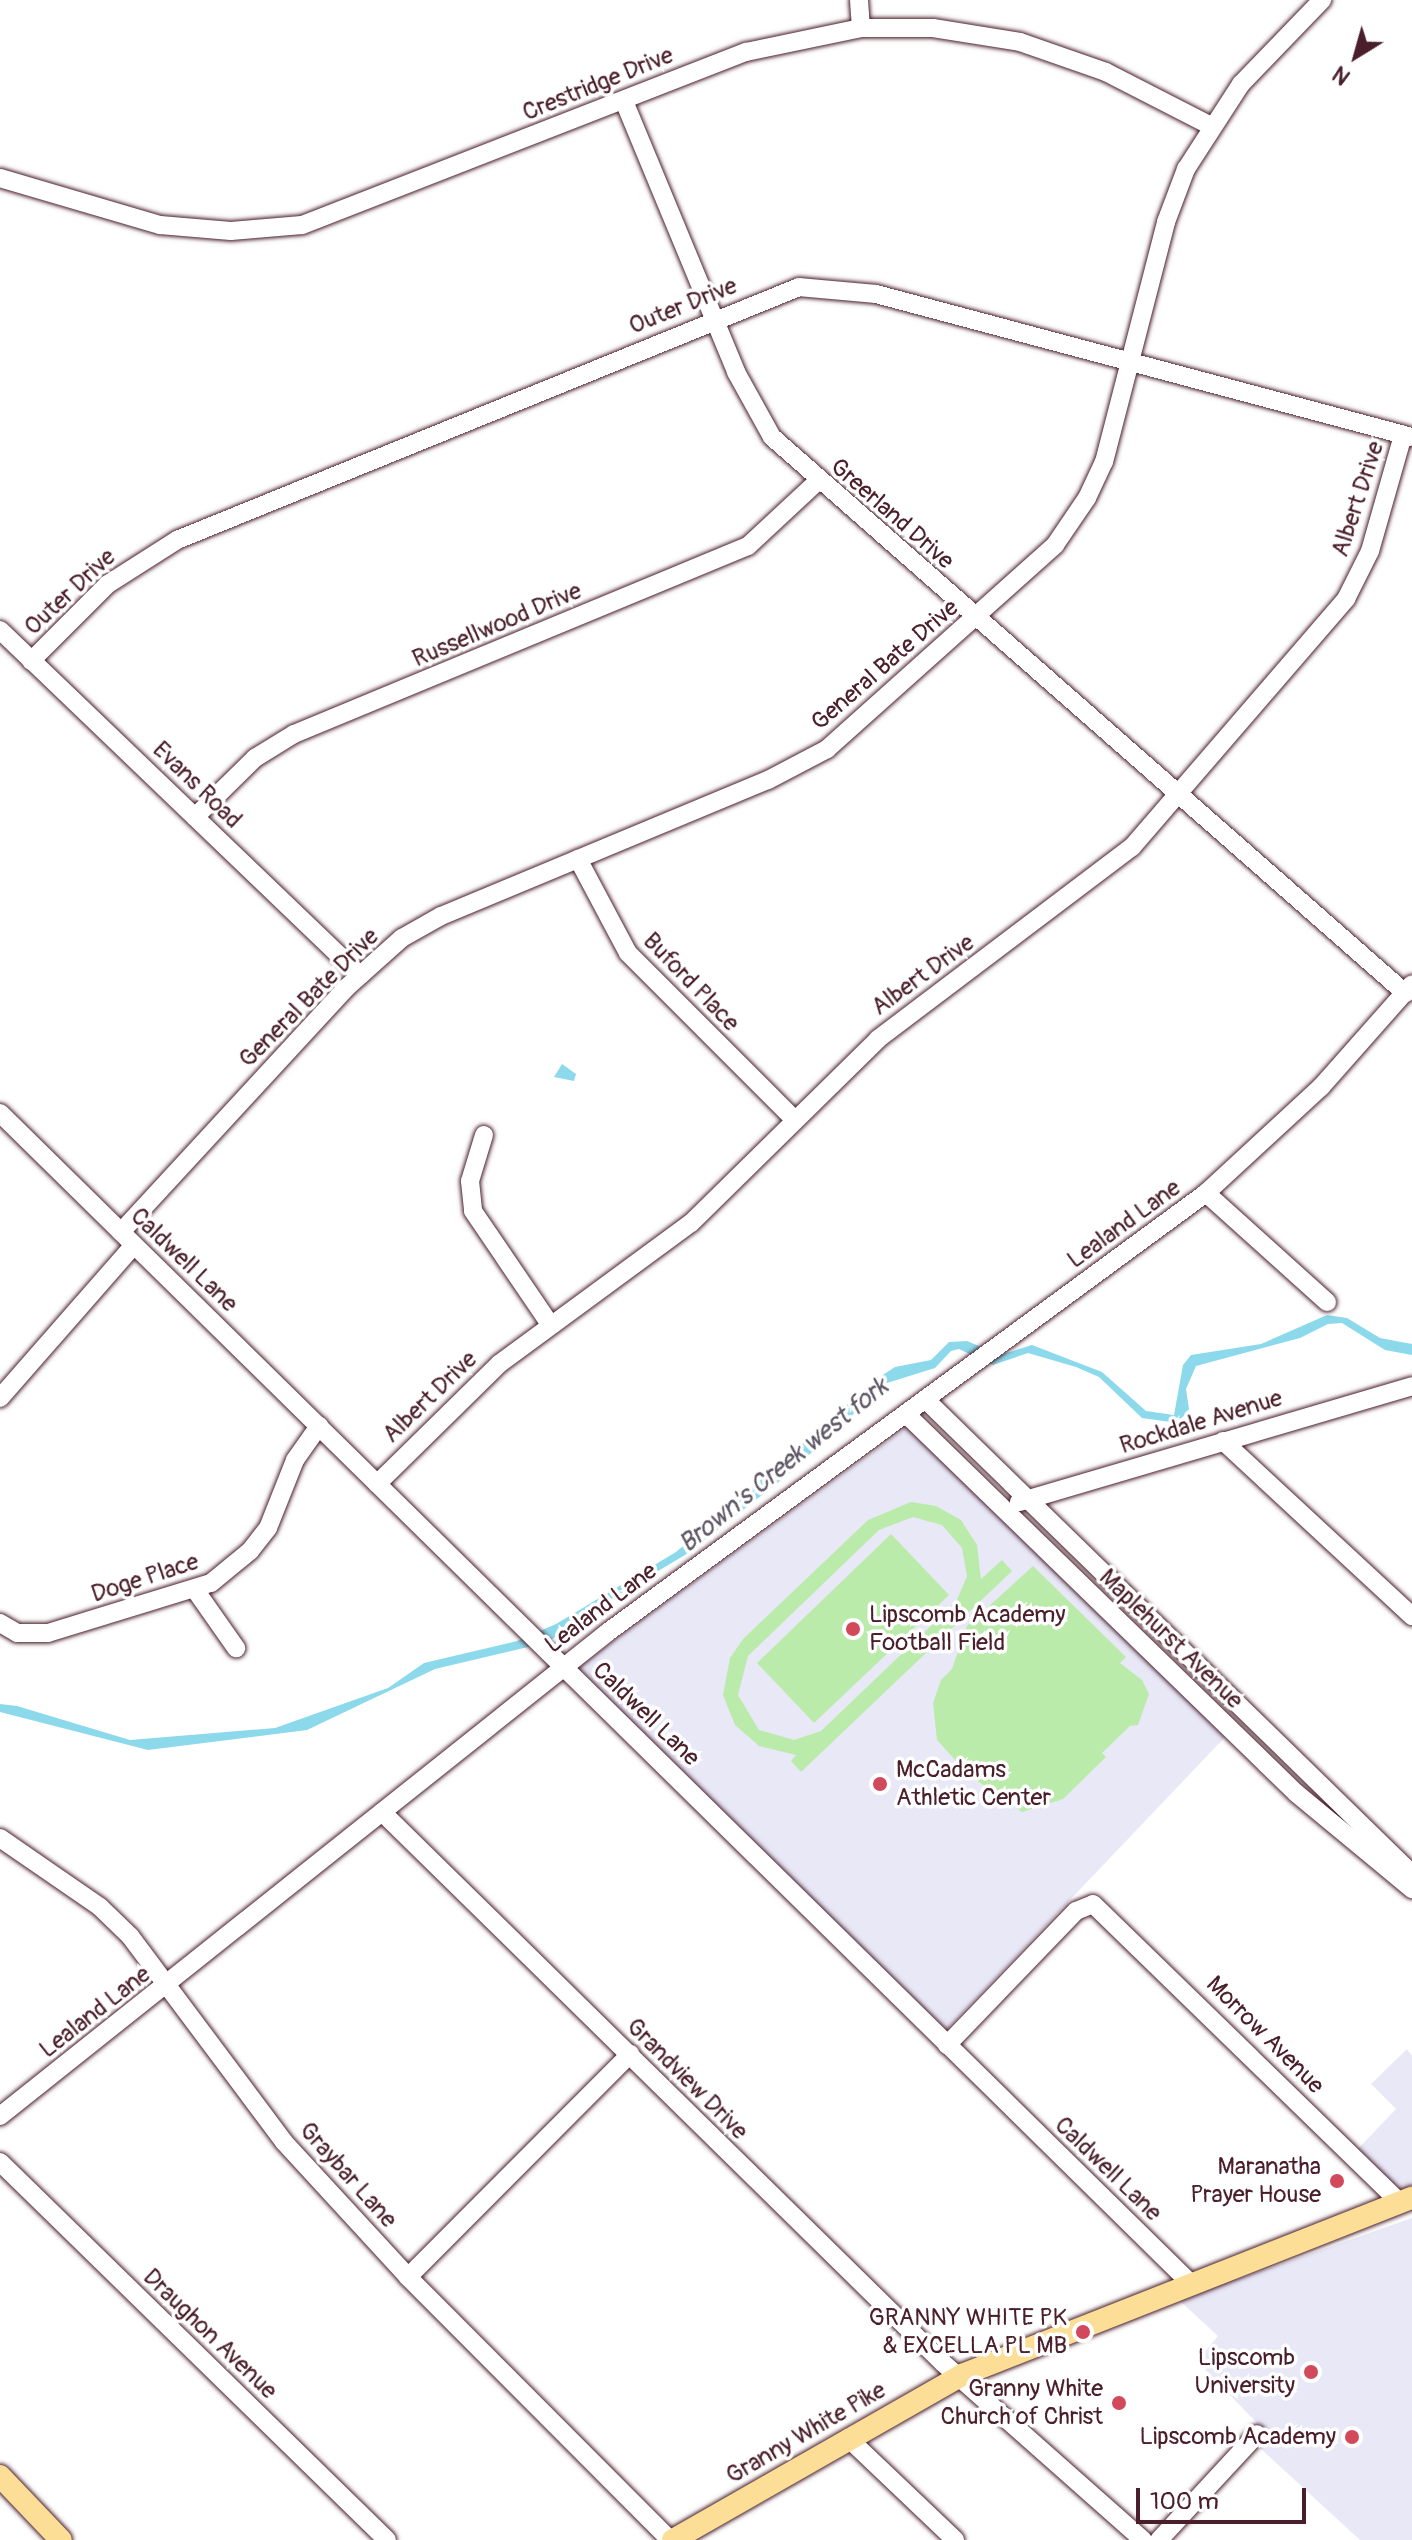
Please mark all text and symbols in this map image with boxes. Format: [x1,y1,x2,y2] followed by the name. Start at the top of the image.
[1316,16,1396,96] north arrow
[518,41,678,127] street label: Crestridge Drive
[1327,60,1356,91] text: N
[625,271,741,341] street label: Outer Drive
[1326,438,1390,560] street label: Albert Drive
[824,453,960,575] street label: Greerland Drive
[19,543,121,641] street label: Outer Drive
[408,576,586,674] street label: Russellwood Drive
[806,593,964,737] street label: General Bate Drive
[147,736,247,834] street label: Evans Road
[233,922,385,1074] street label: General Bate Drive
[637,927,745,1037] street label: Buford Place
[866,928,980,1022] street label: Albert Drive
[1062,1173,1186,1275] street label: Lealand Lane
[125,1202,243,1318] street label: Caldwell Lane
[377,1345,483,1449] street label: Albert Drive
[673,1372,895,1560] water label: Brown's Creek west fork
[1116,1384,1286,1460] street label: Rockdale Avenue
[88,1547,202,1609] street label: Doge Place
[539,1557,663,1659] street label: Lealand Lane
[1093,1563,1249,1715] street label: Maplehurst Avenue
[869,1601,1066,1657] place label: Lipscomb Academy Football Field
[844,1620,862,1638] marker: Lipscomb Academy Football Field
[587,1656,705,1772] street label: Caldwell Lane
[896,1756,1051,1812] place label: McCadams Athletic Center
[871,1775,889,1793] marker: McCadams Athletic Center
[34,1960,156,2064] street label: Lealand Lane
[1200,1970,1330,2100] street label: Morrow Avenue
[620,2012,754,2146] street label: Grandview Drive
[1049,2111,1167,2227] street label: Caldwell Lane
[293,2116,403,2234] street label: Graybar Lane
[1190,2153,1321,2209] place label: Maranatha Prayer House
[1328,2172,1346,2190] marker: Maranatha Prayer House
[137,2263,283,2405] street label: Draughon Avenue
[869,2304,1067,2360] place label: GRANNY WHITE PK & EXCELLA PL MB
[1074,2323,1092,2341] marker: GRANNY WHITE PK & EXCELLA PL MB
[1194,2344,1295,2400] place label: Lipscomb University
[1302,2363,1320,2381] marker: Lipscomb University
[940,2375,1103,2431] place label: Granny White Church of Christ
[721,2376,891,2490] street label: Granny White Pike
[1110,2394,1128,2412] marker: Granny White Church of Christ
[1139,2423,1336,2451] place label: Lipscomb Academy
[1343,2428,1361,2446] marker: Lipscomb Academy
[1140,2472,1310,2522] scale bar
[1150,2487,1219,2516] text: 100 m

